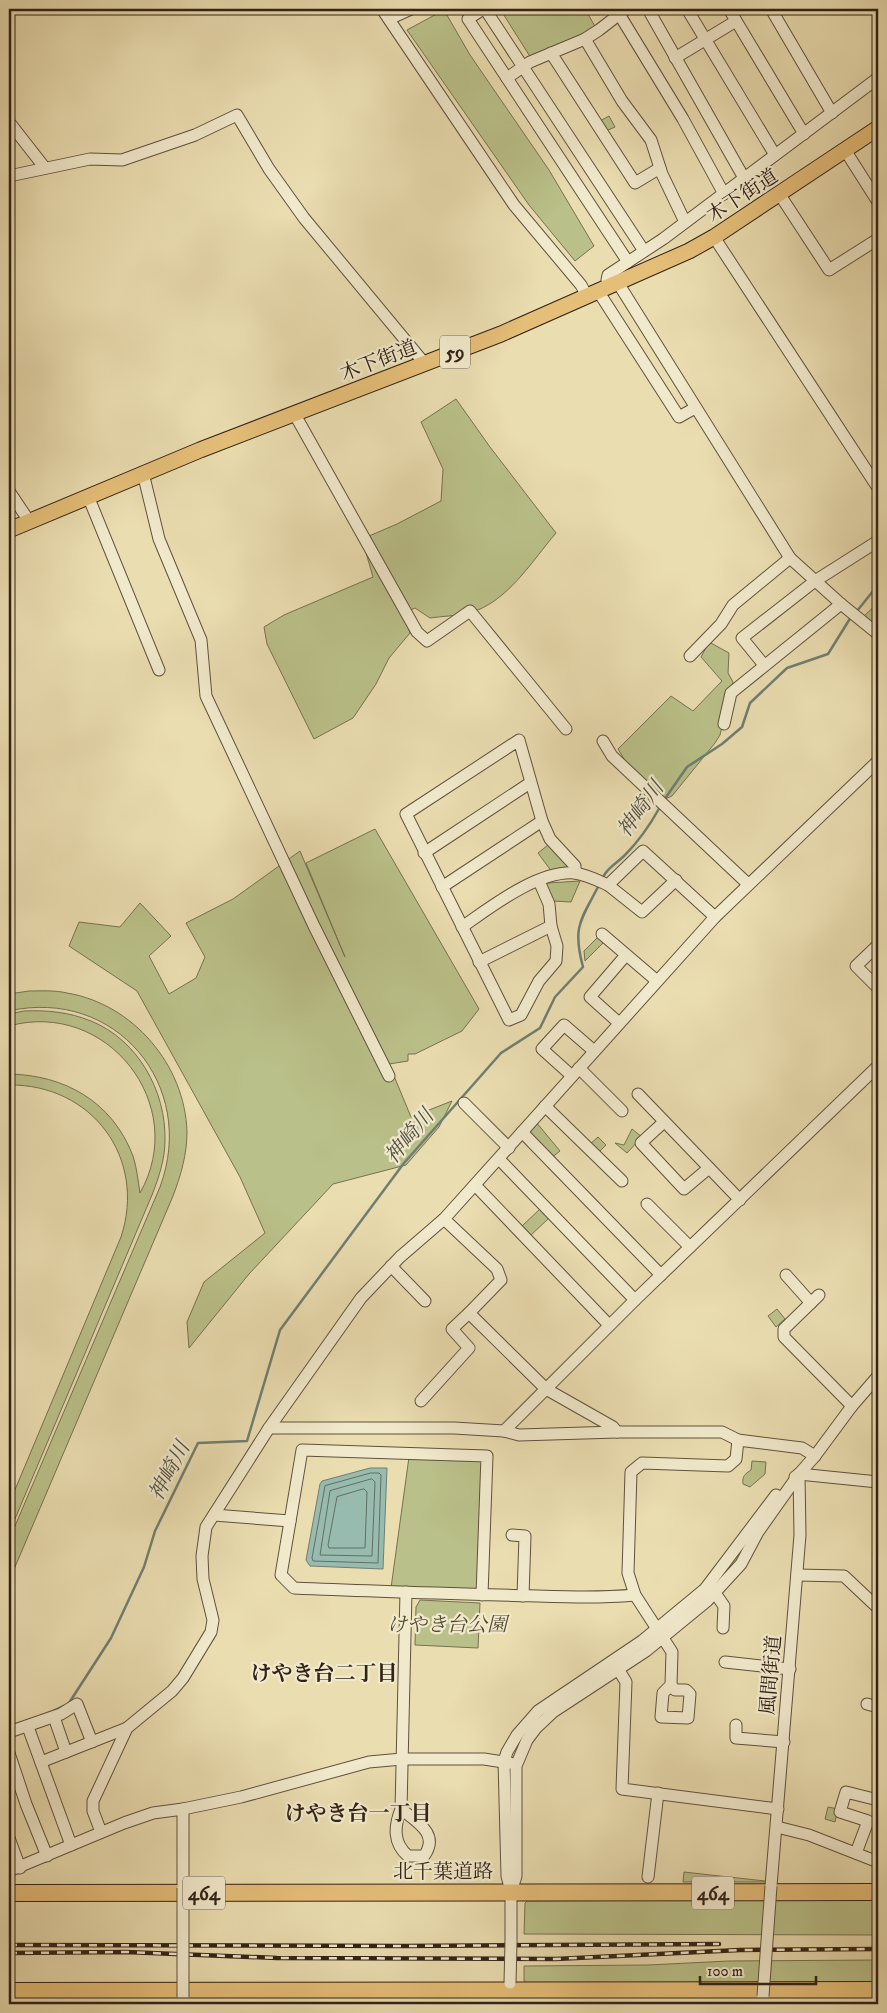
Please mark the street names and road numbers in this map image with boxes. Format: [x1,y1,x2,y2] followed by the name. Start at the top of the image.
[702,164,783,229] street label: 木下街道
[337,335,420,387] street label: 木下街道
[440,336,470,368] road number: 59
[756,1634,787,1716] street label: 風間街道
[393,1860,493,1885] street label: 北千葉道路
[183,1876,225,1910] road number: 464
[692,1876,734,1910] road number: 464

